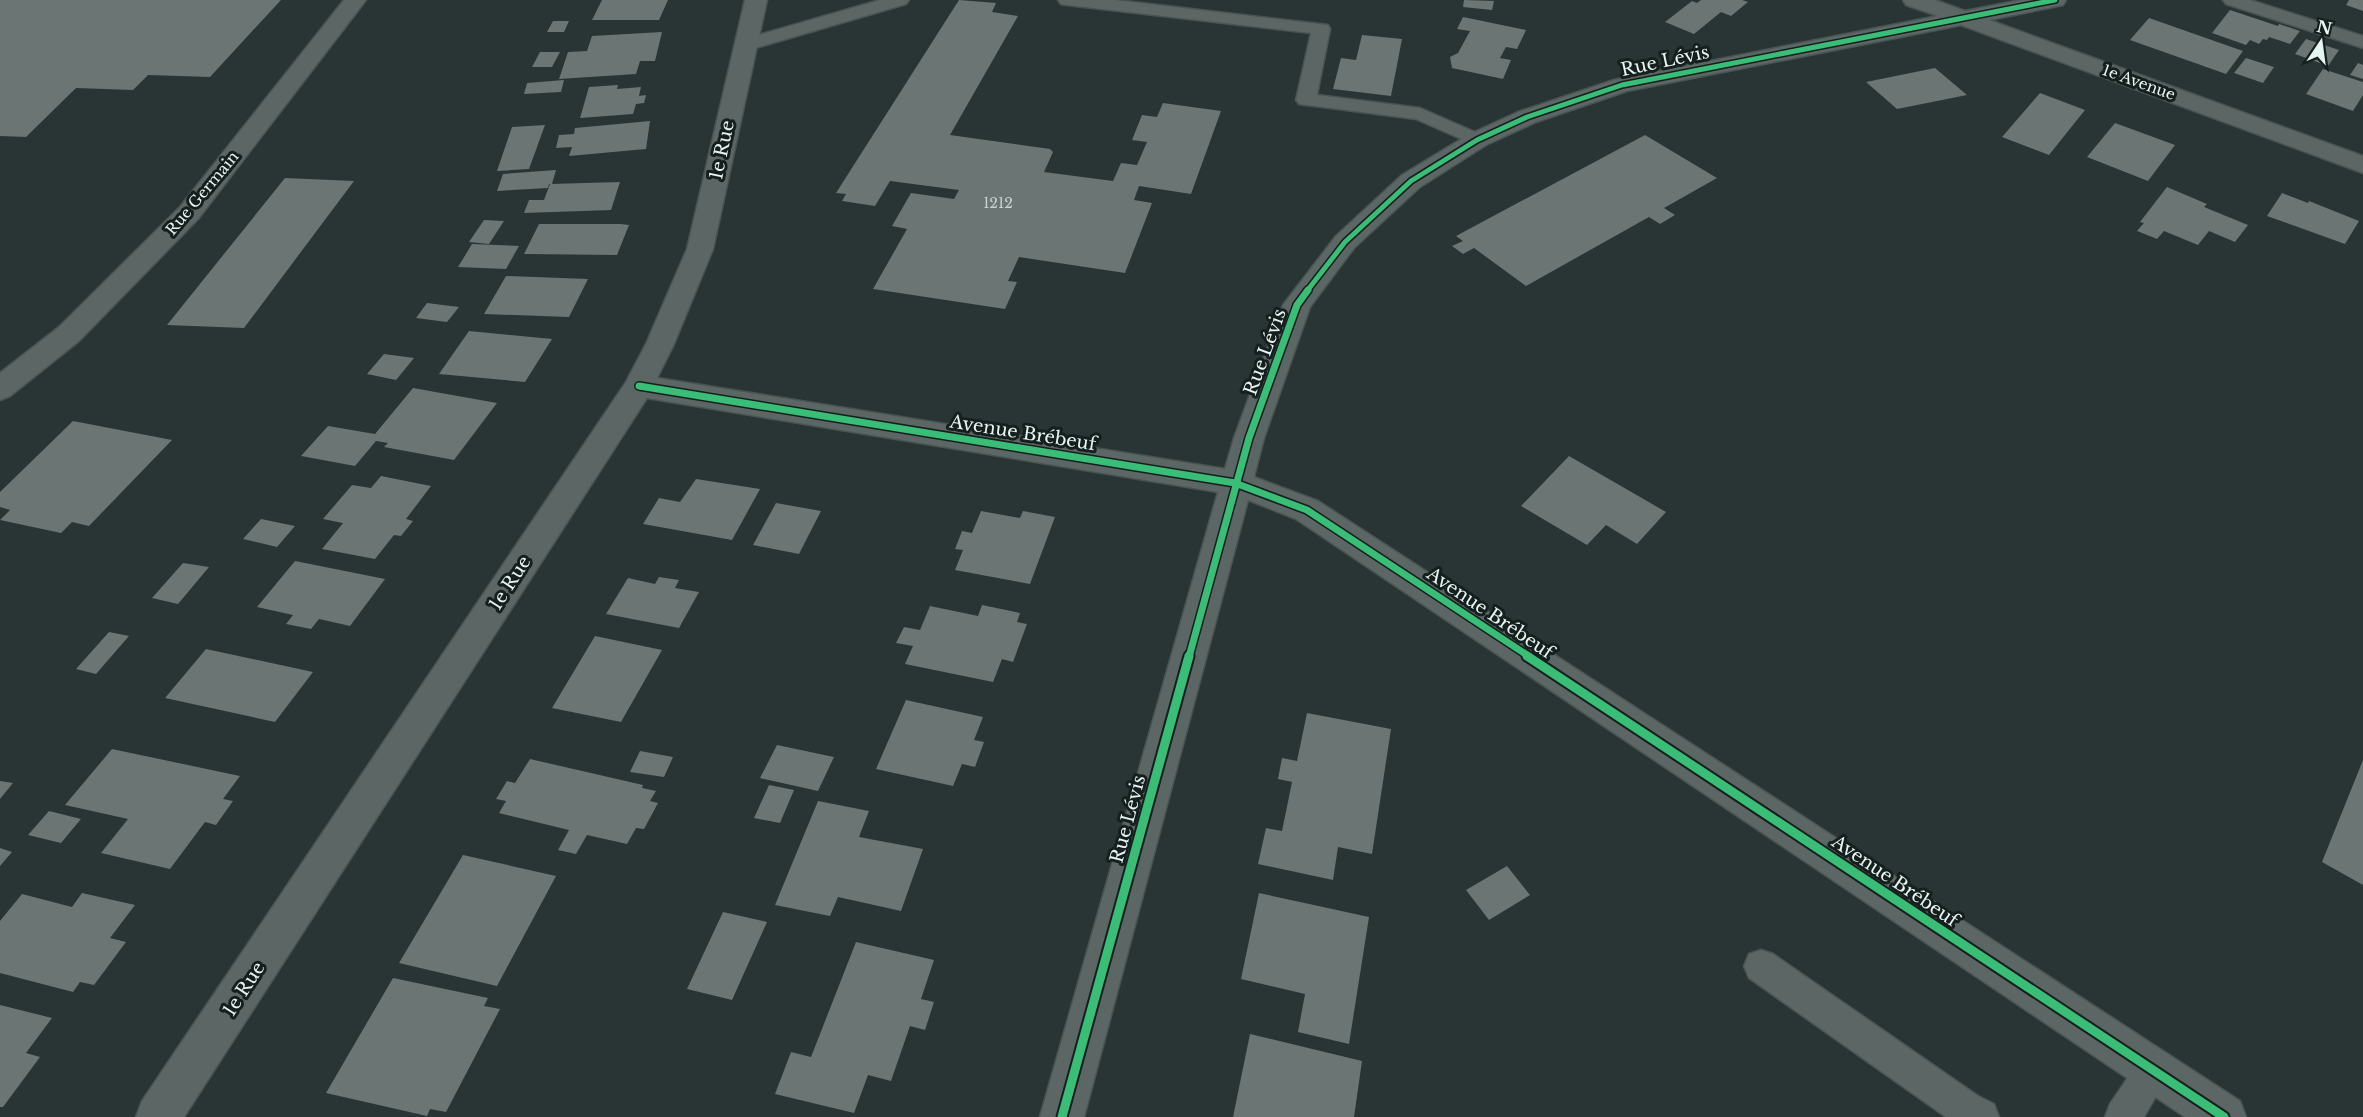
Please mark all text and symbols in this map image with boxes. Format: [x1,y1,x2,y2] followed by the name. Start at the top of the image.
[2291,12,2351,72] north arrow
[2315,16,2334,39] text: N
[1619,41,1711,81] street label: Rue Lévis
[2100,60,2178,104] street label: 1e Avenue
[705,118,739,182] street label: 1e Rue
[161,147,243,239] street label: Rue Germain
[983,194,1013,212] house number: 1212
[1239,306,1291,398] street label: Rue Lévis
[947,410,1100,456] street label: Avenue Brébeuf
[484,552,536,614] street label: 1e Rue
[1422,562,1560,665] street label: Avenue Brébeuf
[1106,773,1150,865] street label: Rue Lévis
[1827,830,1965,933] street label: Avenue Brébeuf
[218,958,270,1020] street label: 1e Rue

